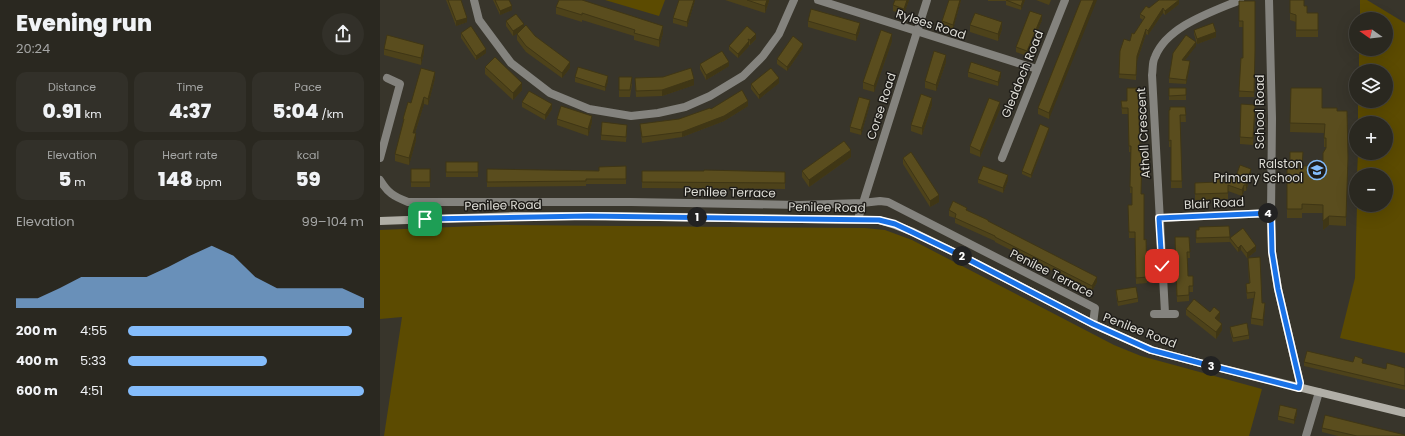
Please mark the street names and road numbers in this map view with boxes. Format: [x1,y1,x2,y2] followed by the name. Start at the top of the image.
[894,5,968,43] street label: Rylees Road
[997,28,1047,120] street label: Gleddoch Road
[862,70,900,142] street label: Corse Road
[1251,75,1268,149] street label: School Road
[1132,87,1154,179] street label: Atholl Crescent
[684,183,776,201] street label: Penilee Terrace
[1183,193,1245,213] street label: Blair Road
[464,196,542,214] street label: Penilee Road
[788,198,866,216] street label: Penilee Road
[1007,245,1097,301] street label: Penilee Terrace
[1101,308,1179,352] street label: Penilee Road

